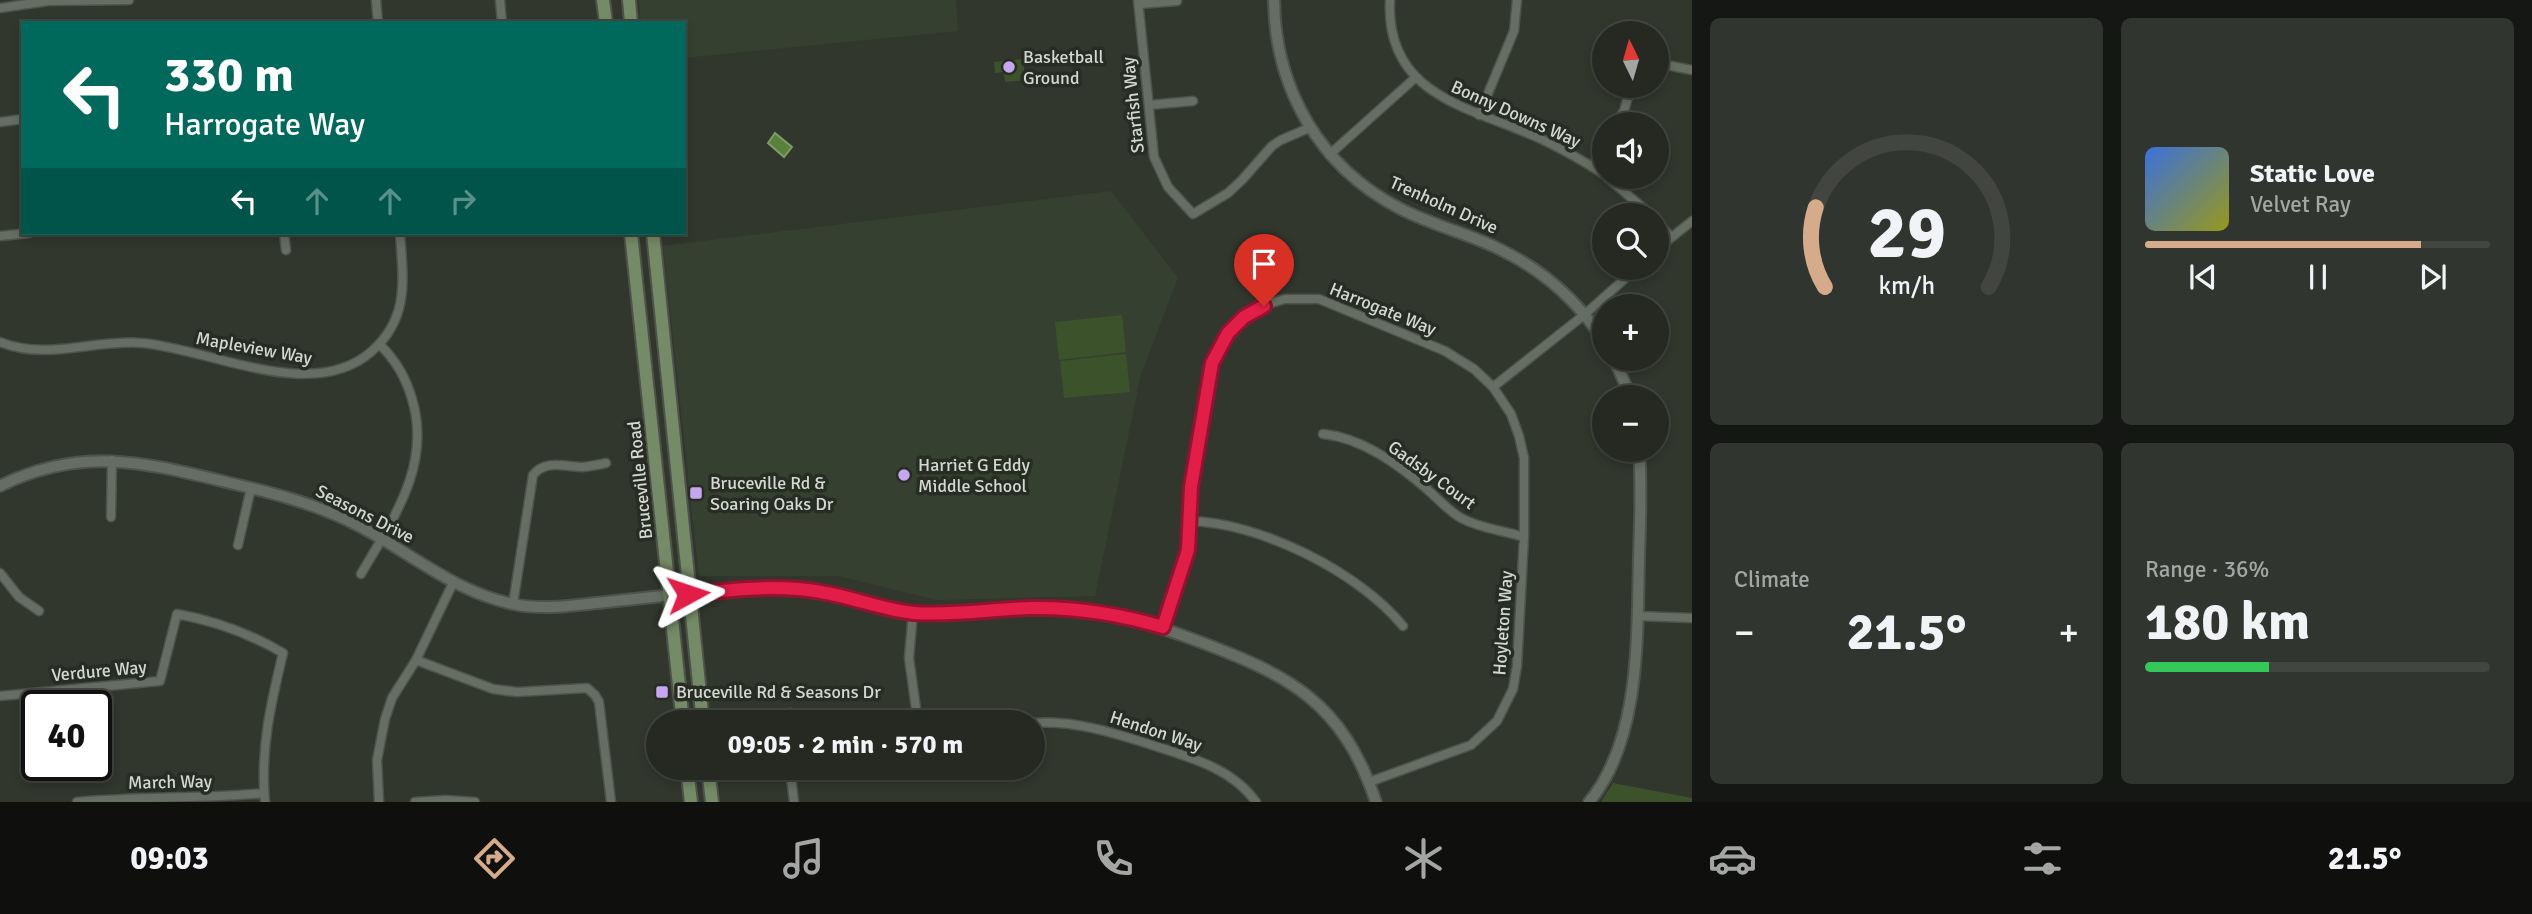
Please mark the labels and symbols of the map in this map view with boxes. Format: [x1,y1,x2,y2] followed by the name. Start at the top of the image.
[1592,21,1670,98] north arrow
[1023,46,1104,89] place label: Basketball Ground
[1117,55,1149,154] street label: Starfish Way
[1001,59,1017,75] marker: Basketball Ground
[1448,76,1585,153] street label: Bonny Downs Way
[1386,171,1502,239] street label: Trenholm Drive
[1234,234,1294,306] pin
[1326,278,1440,341] street label: Harrogate Way
[194,327,314,369] street label: Mapleview Way
[623,420,657,540] street label: Bruceville Road
[1384,436,1480,514] street label: Gadsby Court
[918,454,1031,497] place label: Harriet G Eddy Middle School
[896,467,912,483] marker: Harriet G Eddy Middle School
[710,472,834,515] place label: Bruceville Rd & Soaring Oaks Dr
[312,480,418,548] street label: Seasons Drive
[688,485,704,501] marker: Bruceville Rd & Soaring Oaks Dr
[651,557,725,631] position arrow
[1488,569,1518,676] street label: Hoyleton Way
[50,656,148,686] street label: Verdure Way
[676,681,881,703] place label: Bruceville Rd & Seasons Dr
[654,684,670,700] marker: Bruceville Rd & Seasons Dr
[21,690,112,781] speed limit sign: 40
[1107,706,1205,756] street label: Hendon Way
[128,770,213,794] street label: March Way

